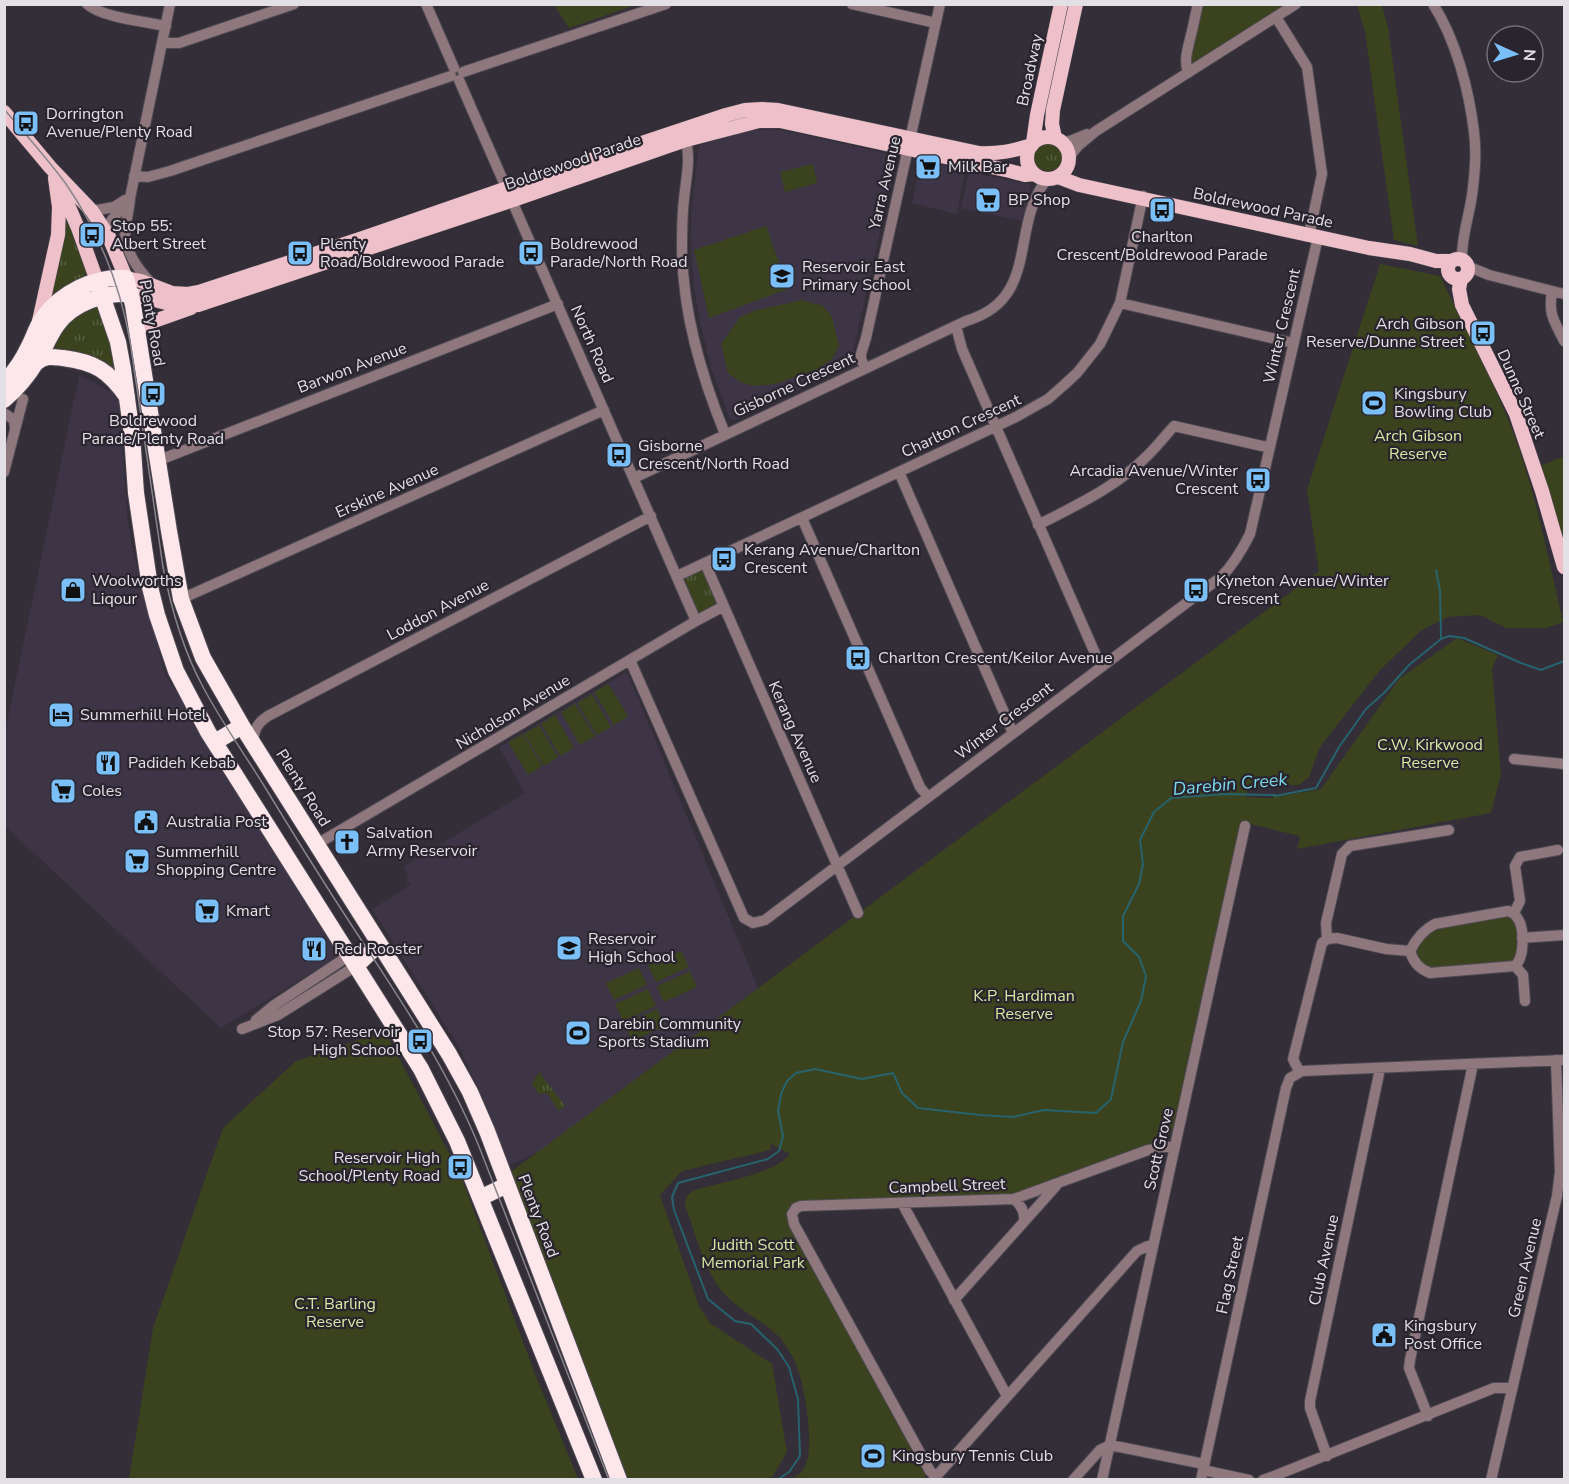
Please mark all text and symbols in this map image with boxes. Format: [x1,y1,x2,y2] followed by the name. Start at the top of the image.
[1485,24,1545,84] north arrow
[1012,31,1049,108] street label: Broadway
[1518,48,1540,62] text: N
[46,103,193,143] place label: Dorrington Avenue/Plenty Road
[11,108,41,138] bus stop icon: Dorrington Avenue/Plenty Road
[502,128,644,196] street label: Boldrewood Parade
[863,134,906,233] street label: Yarra Avenue
[913,152,943,182] supermarket icon: Milk Bar
[948,156,1008,178] place label: Milk Bar
[1191,182,1335,234] street label: Boldrewood Parade
[973,185,1003,215] supermarket icon: BP Shop
[1008,189,1070,211] place label: BP Shop
[1147,195,1177,225] bus stop icon: Charlton Crescent/Boldrewood Parade
[112,215,206,255] place label: Stop 55: Albert Street
[77,220,107,250] bus stop icon: Stop 55: Albert Street
[1057,226,1267,266] place label: Charlton Crescent/Boldrewood Parade
[320,233,504,273] place label: Plenty Road/Boldrewood Parade
[550,233,688,273] place label: Boldrewood Parade/North Road
[285,238,315,268] bus stop icon: Plenty Road/Boldrewood Parade
[516,238,546,268] bus stop icon: Boldrewood Parade/North Road
[802,256,911,296] place label: Reservoir East Primary School
[767,261,797,291] school or university icon: Reservoir East Primary School
[1258,266,1306,386] street label: Winter Crescent
[134,278,170,368] street label: Plenty Road
[565,302,619,386] street label: North Road
[1306,313,1464,353] place label: Arch Gibson Reserve/Dunne Street
[1468,318,1498,348] bus stop icon: Arch Gibson Reserve/Dunne Street
[294,337,410,399] street label: Barwon Avenue
[1492,346,1551,442] street label: Dunne Street
[730,347,859,423] street label: Gisborne Crescent
[138,379,168,409] bus stop icon: Boldrewood Parade/Plenty Road
[1394,383,1492,423] place label: Kingsbury Bowling Club
[1359,388,1389,418] sports icon: Kingsbury Bowling Club
[898,389,1025,463] street label: Charlton Crescent
[82,410,224,450] place label: Boldrewood Parade/Plenty Road
[1374,425,1462,465] park label: Arch Gibson Reserve
[638,435,789,475] place label: Gisborne Crescent/North Road
[604,440,634,470] bus stop icon: Gisborne Crescent/North Road
[332,458,442,524] street label: Erskine Avenue
[1069,460,1238,500] place label: Arcadia Avenue/Winter Crescent
[1243,465,1273,495] bus stop icon: Arcadia Avenue/Winter Crescent
[744,539,920,579] place label: Kerang Avenue/Charlton Crescent
[709,544,739,574] bus stop icon: Kerang Avenue/Charlton Crescent
[92,570,182,610] place label: Woolworths Liqour
[1216,570,1389,610] place label: Kyneton Avenue/Winter Crescent
[383,574,493,646] street label: Loddon Avenue
[58,575,88,605] shop icon: Woolworths Liqour
[1181,575,1211,605] bus stop icon: Kyneton Avenue/Winter Crescent
[843,643,873,673] bus stop icon: Charlton Crescent/Keilor Avenue
[878,647,1113,669] place label: Charlton Crescent/Keilor Avenue
[452,669,574,755] street label: Nicholson Avenue
[951,677,1058,765] street label: Winter Crescent
[763,678,827,786] street label: Kerang Avenue
[46,700,76,730] hotel icon: Summerhill Hotel
[80,704,207,726] place label: Summerhill Hotel
[1377,734,1483,774] park label: C.W. Kirkwood Reserve
[270,745,336,831] street label: Plenty Road
[93,748,123,778] restaurant icon: Padideh Kebab
[128,752,236,774] place label: Padideh Kebab
[1172,767,1289,801] water label: Darebin Creek
[48,776,78,806] supermarket icon: Coles
[82,780,122,802] place label: Coles
[131,807,161,837] public building icon: Australia Post
[166,811,267,833] place label: Australia Post
[366,822,478,862] place label: Salvation Army Reservoir
[332,827,362,857] church icon: Salvation Army Reservoir
[156,841,276,881] place label: Summerhill Shopping Centre
[122,846,152,876] supermarket icon: Summerhill Shopping Centre
[192,896,222,926] supermarket icon: Kmart
[226,900,270,922] place label: Kmart
[588,928,676,968] place label: Reservoir High School
[554,933,584,963] school or university icon: Reservoir High School
[299,934,329,964] restaurant icon: Red Rooster
[334,938,422,960] place label: Red Rooster
[973,985,1075,1025] park label: K.P. Hardiman Reserve
[598,1013,742,1053] place label: Darebin Community Sports Stadium
[563,1018,593,1048] sports icon: Darebin Community Sports Stadium
[267,1021,400,1061] place label: Stop 57: Reservoir High School
[405,1026,435,1056] bus stop icon: Stop 57: Reservoir High School
[1139,1106,1179,1192] street label: Scott Grove
[298,1147,440,1187] place label: Reservoir High School/Plenty Road
[445,1152,475,1182] bus stop icon: Reservoir High School/Plenty Road
[512,1171,564,1261] street label: Plenty Road
[888,1173,1006,1199] street label: Campbell Street
[1304,1213,1344,1307] street label: Club Avenue
[1503,1216,1547,1320] street label: Green Avenue
[701,1234,806,1274] park label: Judith Scott Memorial Park
[1211,1234,1249,1316] street label: Flag Street
[294,1293,376,1333] park label: C.T. Barling Reserve
[1404,1315,1482,1355] place label: Kingsbury Post Office
[1369,1320,1399,1350] public building icon: Kingsbury Post Office
[858,1441,888,1471] sports icon: Kingsbury Tennis Club
[892,1445,1053,1467] place label: Kingsbury Tennis Club

